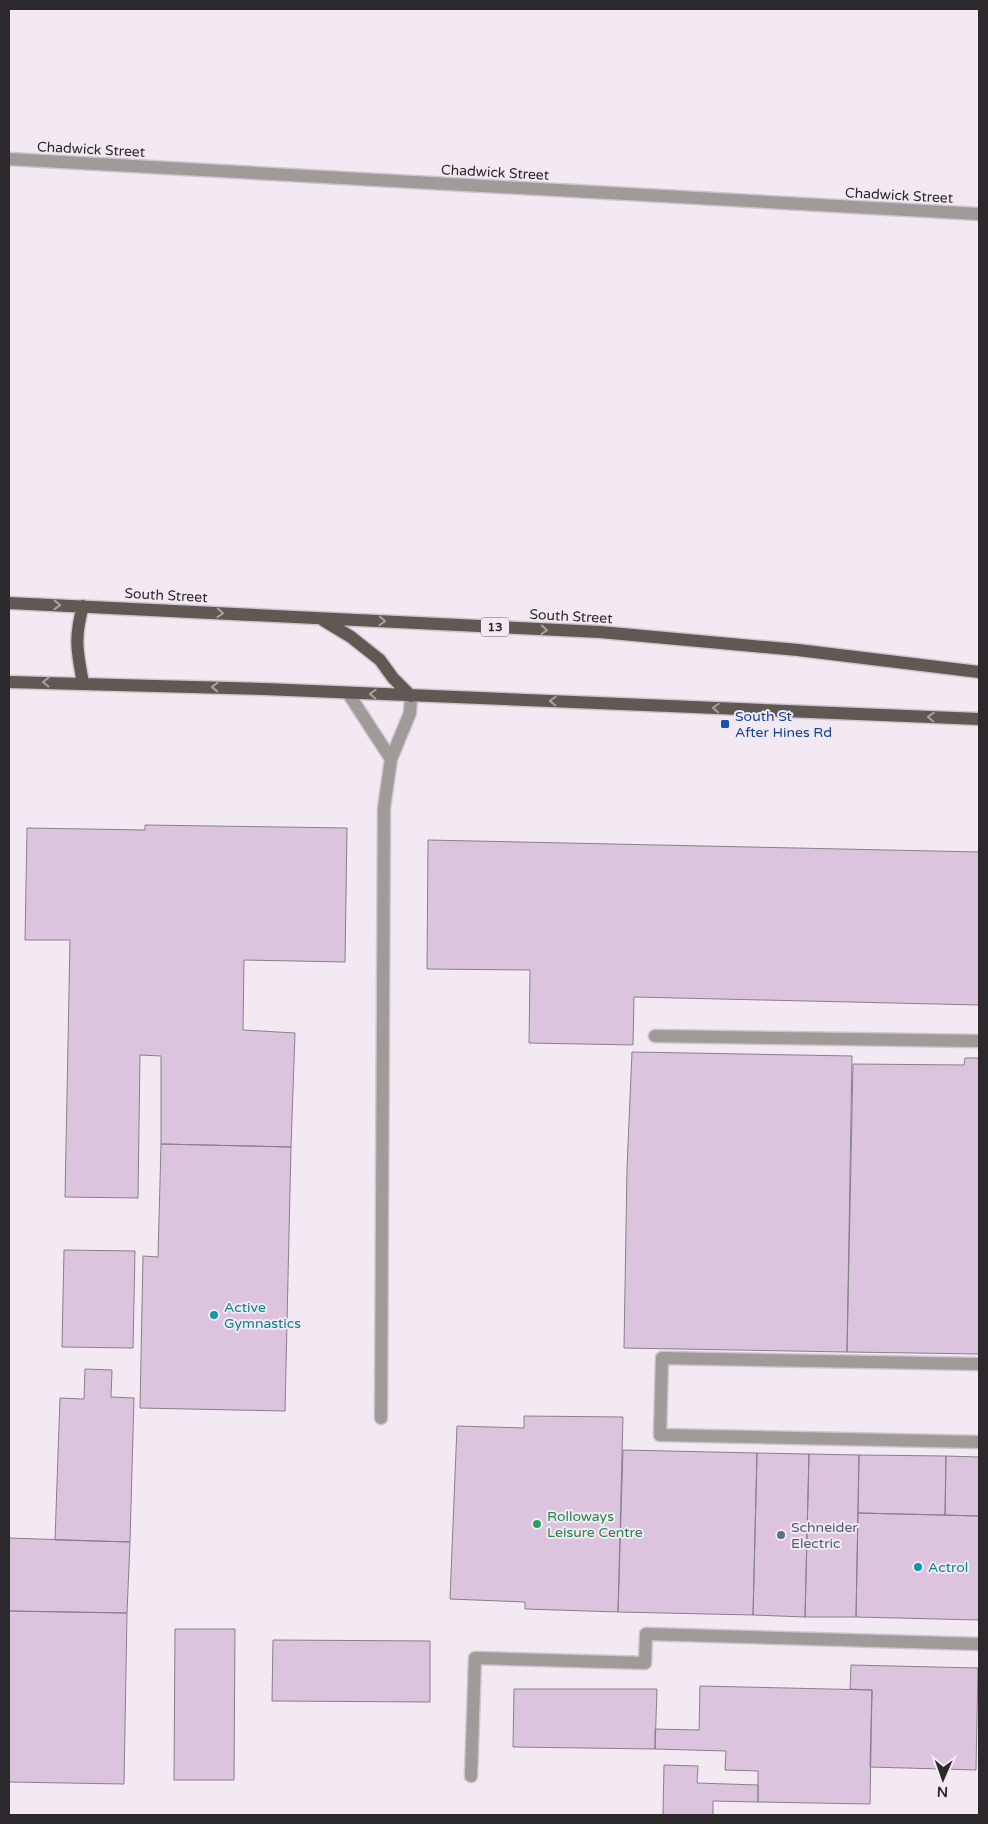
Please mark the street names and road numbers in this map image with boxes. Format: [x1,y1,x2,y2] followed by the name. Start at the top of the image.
[36,138,146,161] street label: Chadwick Street
[440,161,550,184] street label: Chadwick Street
[844,184,954,207] street label: Chadwick Street
[124,585,209,606] street label: South Street
[529,606,614,627] street label: South Street
[481,618,509,636] road number: 13

